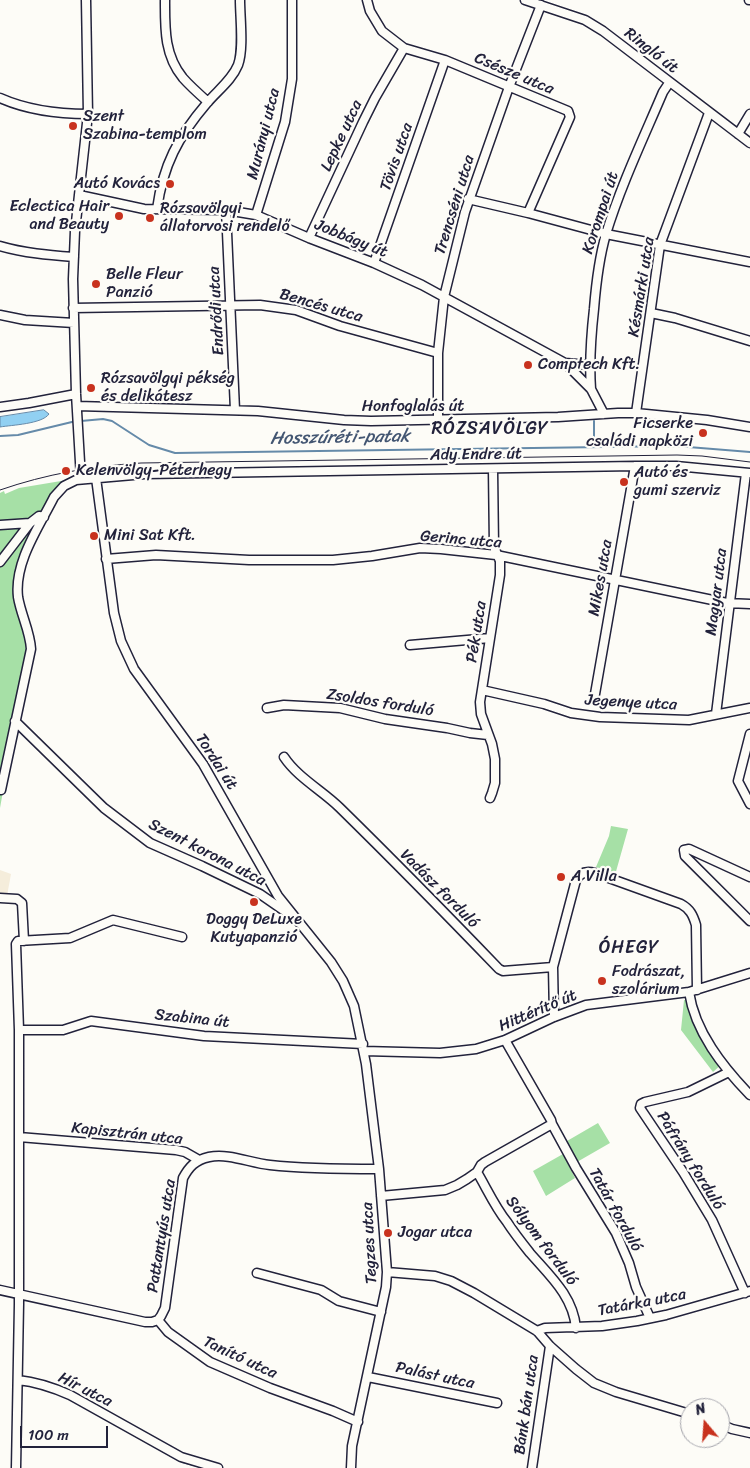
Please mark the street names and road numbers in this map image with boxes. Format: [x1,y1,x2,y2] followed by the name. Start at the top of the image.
[620,24,682,78] street label: Ringló út
[471,49,557,99] street label: Csésze utca
[243,86,285,182] street label: Murányi utca
[317,97,367,175] street label: Lepke utca
[376,121,418,193] street label: Tövis utca
[431,153,479,257] street label: Trencséni utca
[579,169,623,257] street label: Korompai út
[312,216,390,262] street label: Jobbágy út
[625,236,659,338] street label: Késmárki utca
[205,266,229,356] street label: Endrődi utca
[277,285,365,327] street label: Bencés utca
[362,397,464,417] street label: Honfoglalás út
[430,445,522,465] street label: Ady Endre út
[420,527,502,553] street label: Gerinc utca
[585,538,617,618] street label: Mikes utca
[702,547,732,637] street label: Magyar utca
[463,600,491,664] street label: Pék utca
[325,685,435,721] street label: Zsoldos forduló
[584,691,678,715] street label: Jegenye utca
[191,730,241,794] street label: Tordai út
[145,815,269,891] street label: Szent korona utca
[396,846,482,932] street label: Vadász forduló
[496,986,580,1036] street label: Hittérítő út
[154,1006,230,1032] street label: Szabina út
[652,1108,728,1214] street label: Páfrány forduló
[71,1119,183,1149] street label: Kapisztrán utca
[584,1165,646,1255] street label: Tatár forduló
[144,1178,180,1294] street label: Pattantyús utca
[501,1192,581,1290] street label: Sólyom forduló
[358,1202,382,1284] street label: Tegzes utca
[596,1285,688,1321] street label: Tatárka utca
[200,1333,280,1383] street label: Tanító utca
[510,1354,544,1456] street label: Bánk bán utca
[394,1358,476,1394] street label: Palást utca
[55,1368,115,1412] street label: Hír utca

